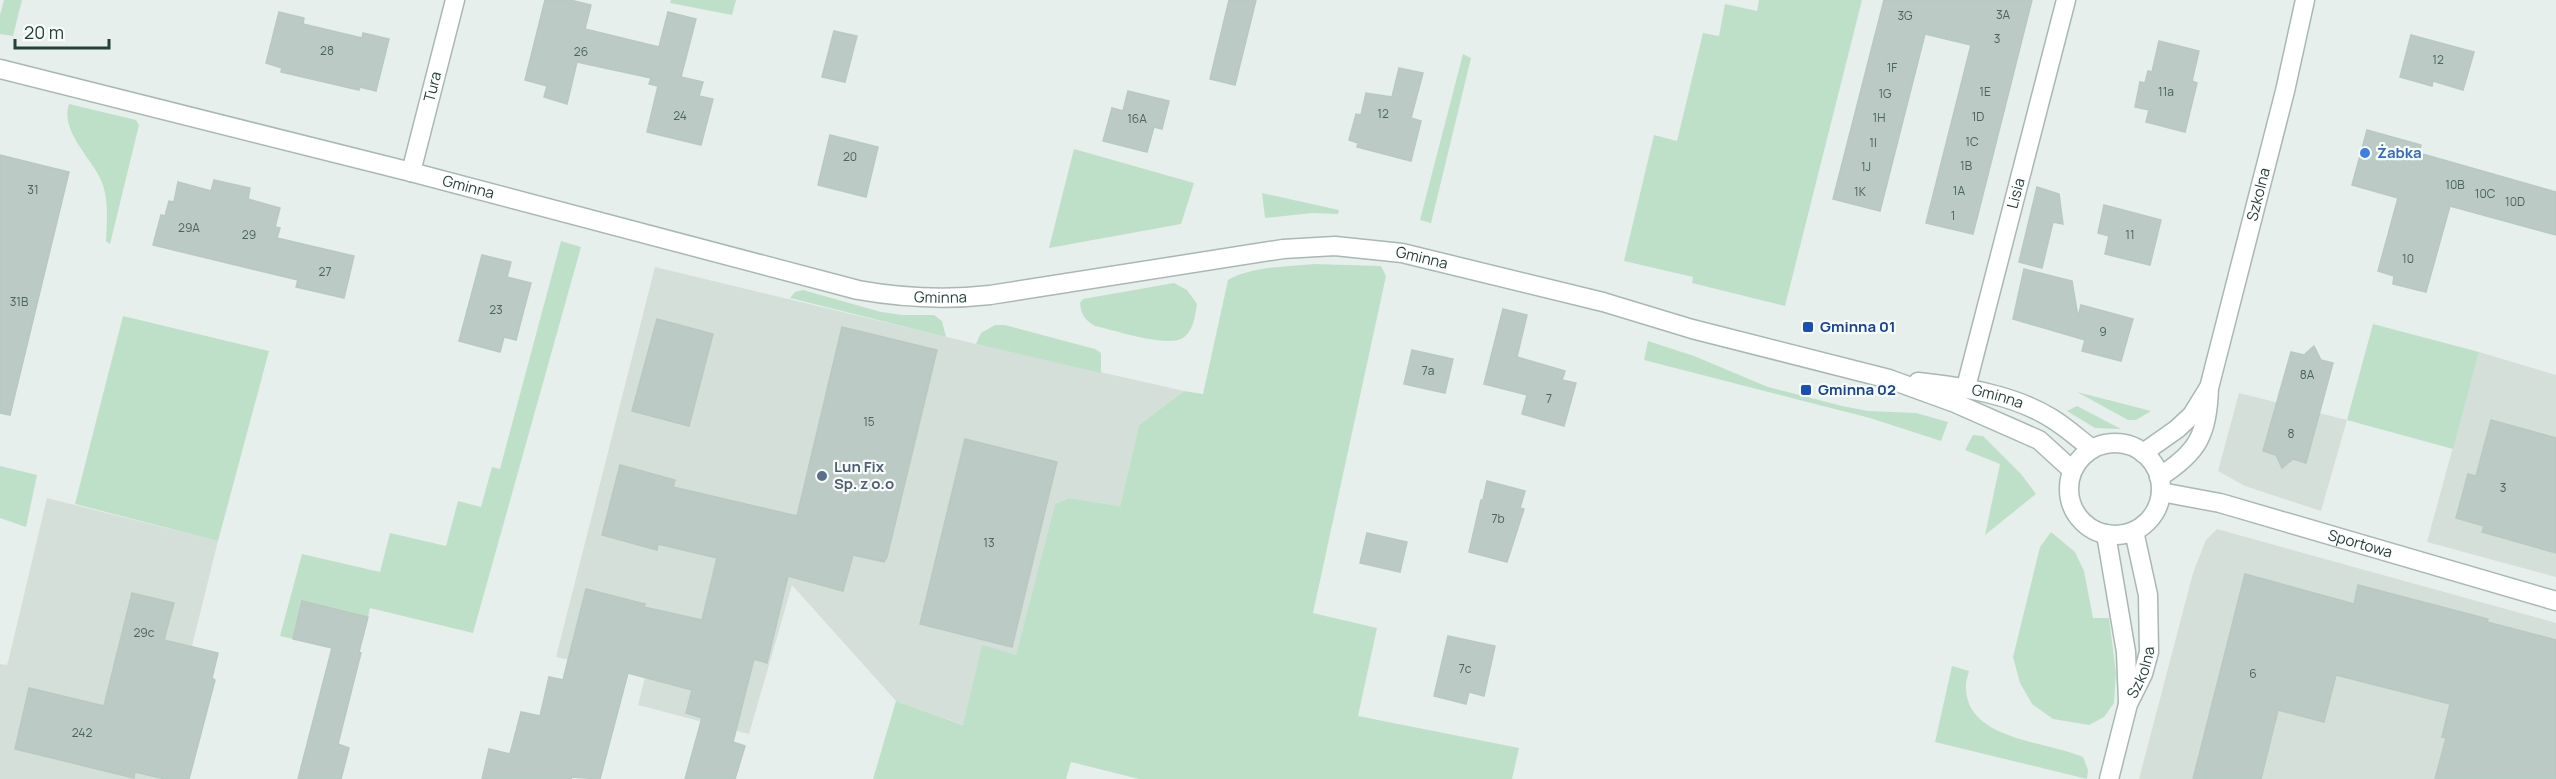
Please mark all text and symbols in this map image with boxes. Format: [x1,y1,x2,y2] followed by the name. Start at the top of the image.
[1996,6,2011,23] house number: 3A
[1897,7,1913,24] house number: 3G
[15,12,110,50] scale bar
[24,20,64,44] text: 20 m
[1994,30,2000,47] house number: 3
[320,42,334,59] house number: 28
[574,43,588,60] house number: 26
[2432,51,2444,68] house number: 12
[1887,59,1897,76] house number: 1F
[418,69,446,104] street label: Tura
[1979,83,1991,100] house number: 1E
[2158,83,2174,100] house number: 11a
[1878,85,1892,102] house number: 1G
[1377,105,1389,122] house number: 12
[673,107,687,124] house number: 24
[1972,108,1984,125] house number: 1D
[1873,109,1885,126] house number: 1H
[1127,110,1147,127] house number: 16A
[1965,133,1979,150] house number: 1C
[1869,134,1877,151] house number: 1I
[2377,142,2422,163] place label: Żabka
[2358,146,2372,160] marker: Żabka
[843,148,857,165] house number: 20
[1960,157,1972,174] house number: 1B
[1861,158,1871,175] house number: 1J
[2241,165,2275,223] street label: Szkolna
[440,170,497,204] street label: Gminna
[2002,176,2030,211] street label: Lisia
[2445,176,2465,193] house number: 10B
[27,181,39,198] house number: 31
[1953,182,1966,199] house number: 1A
[1854,183,1867,200] house number: 1K
[2475,185,2496,202] house number: 10C
[2505,193,2525,210] house number: 10D
[1951,207,1955,224] house number: 1
[178,219,200,236] house number: 29A
[242,226,256,243] house number: 29
[2125,226,2135,243] house number: 11
[1395,241,1450,274] street label: Gminna
[2402,250,2414,267] house number: 10
[319,263,331,280] house number: 27
[914,286,967,308] street label: Gminna
[10,293,28,310] house number: 31B
[489,301,503,318] house number: 23
[1820,316,1896,337] place label: Gminna 01
[1801,320,1815,334] marker: Gminna 01
[2099,323,2107,340] house number: 9
[1422,362,1434,379] house number: 7a
[2300,366,2315,383] house number: 8A
[1818,379,1896,400] place label: Gminna 02
[1970,379,2027,413] street label: Gminna
[1799,383,1813,397] marker: Gminna 02
[1546,390,1552,407] house number: 7
[863,413,875,430] house number: 15
[2288,425,2295,442] house number: 8
[834,456,894,494] place label: Lun Fix Sp. z o.o
[815,469,829,483] marker: Lun Fix Sp. z o.o
[2500,479,2506,496] house number: 3
[1491,510,1505,527] house number: 7b
[2326,524,2395,563] street label: Sportowa
[983,534,995,551] house number: 13
[134,624,155,641] house number: 29c
[2122,646,2159,702] street label: Szkolna
[1459,660,1472,677] house number: 7c
[2249,665,2257,682] house number: 6
[72,724,92,741] house number: 242

